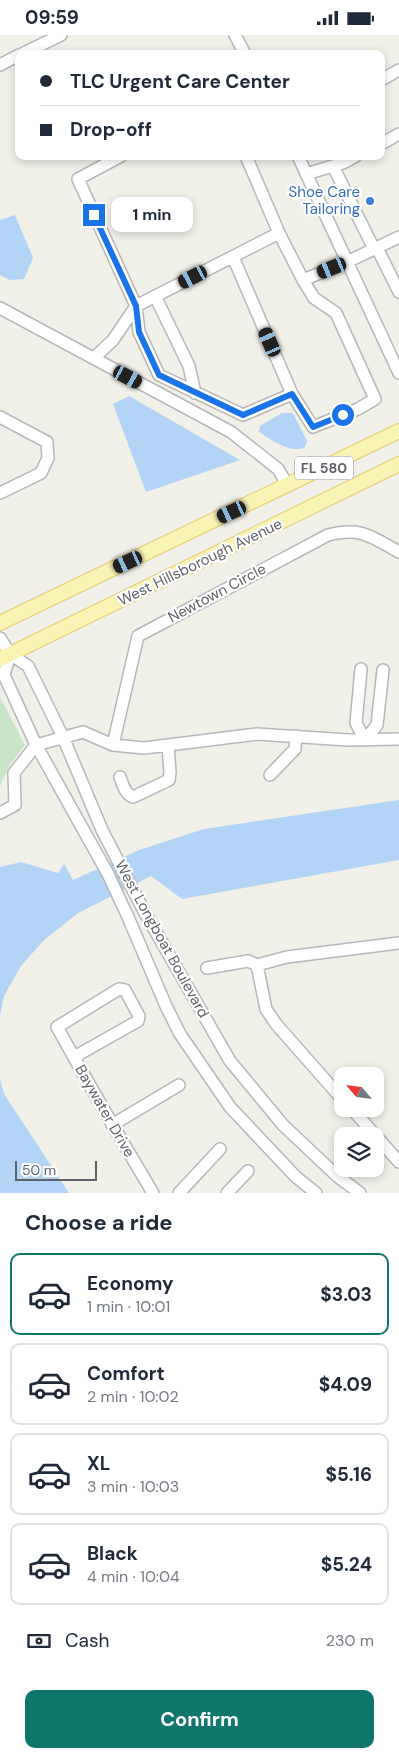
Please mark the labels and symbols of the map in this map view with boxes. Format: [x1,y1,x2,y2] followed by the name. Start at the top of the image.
[289,182,360,219] place label: Shoe Care Tailoring
[364,195,376,207] marker: Shoe Care Tailoring
[112,197,194,233] callout: 1 min
[83,204,105,226] route end
[315,255,348,281] car
[176,264,209,290] car
[257,325,282,359] car
[111,363,144,391] car
[332,404,354,426] route start
[295,457,353,479] road number: FL 580
[215,499,248,525] car
[115,513,285,611] street label: West Hillsborough Avenue
[111,549,144,575] car
[164,559,270,627] street label: Newtown Circle
[110,857,214,1021] street label: West Longboat Boulevard
[70,1061,140,1161] street label: Baywater Drive
[334,1067,384,1117] north arrow
[15,1158,98,1181] scale bar

